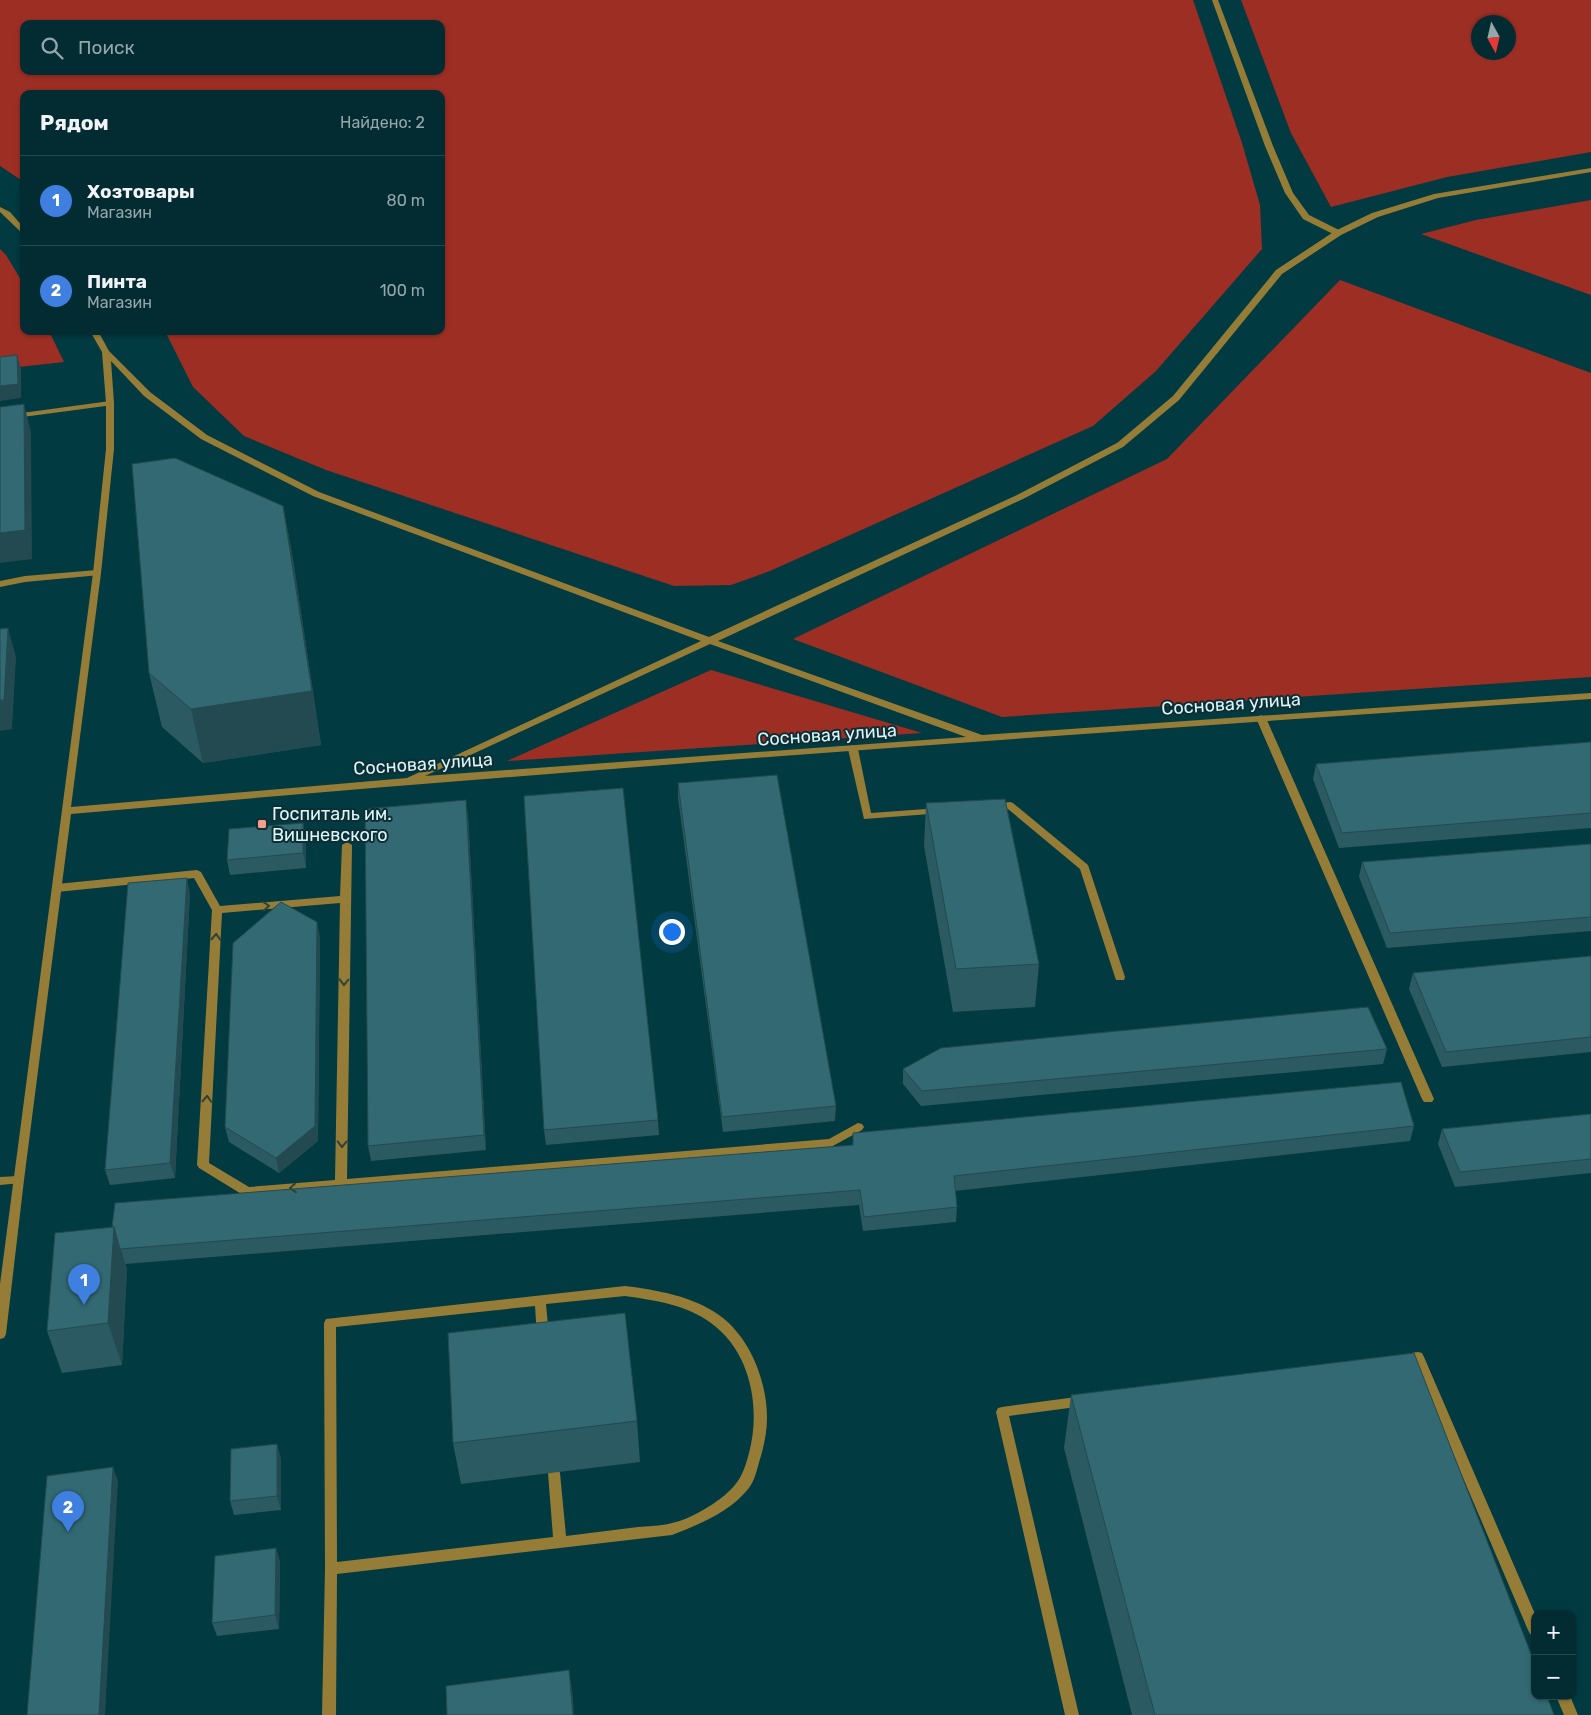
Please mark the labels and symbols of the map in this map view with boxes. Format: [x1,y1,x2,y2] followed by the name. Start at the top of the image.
[1471,15,1516,60] north arrow
[1161,688,1301,720] street label: Сосновая улица
[757,719,897,751] street label: Сосновая улица
[353,748,493,780] street label: Сосновая улица
[272,803,392,846] place label: Госпиталь им. Вишневского
[256,818,268,830] marker: Госпиталь им. Вишневского
[262,901,270,912] one-way arrow
[659,919,685,945] your location
[210,933,221,941] one-way arrow
[339,978,349,986] one-way arrow
[202,1095,212,1103] one-way arrow
[337,1140,347,1148] one-way arrow
[288,1182,296,1193] one-way arrow
[68,1264,100,1305] pin: 1
[52,1491,84,1532] pin: 2

